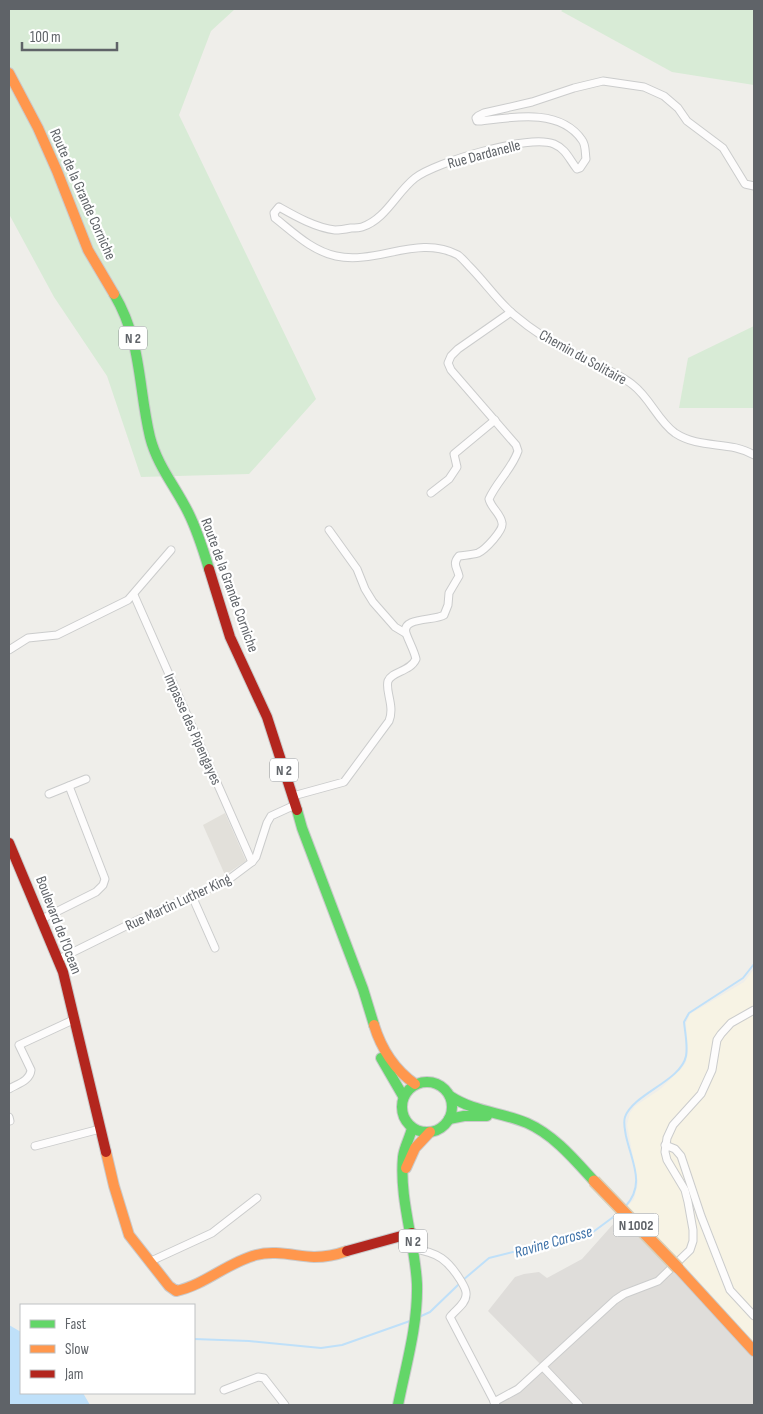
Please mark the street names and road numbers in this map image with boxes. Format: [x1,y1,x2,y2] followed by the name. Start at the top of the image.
[45,126,120,263] street label: Route de la Grande Corniche
[446,136,523,173] street label: Rue Dardanelle
[535,325,630,389] street label: Chemin du Solitaire
[119,326,147,349] road number: N 2
[196,515,263,655] street label: Route de la Grande Corniche
[159,671,226,788] street label: Impasse des Pipengayes
[270,758,298,782] road number: N 2
[122,870,234,935] street label: Rue Martin Luther King
[31,874,86,977] street label: Boulevard de l'Ocean
[614,1214,658,1236] road number: N 1002
[399,1230,427,1252] road number: N 2

